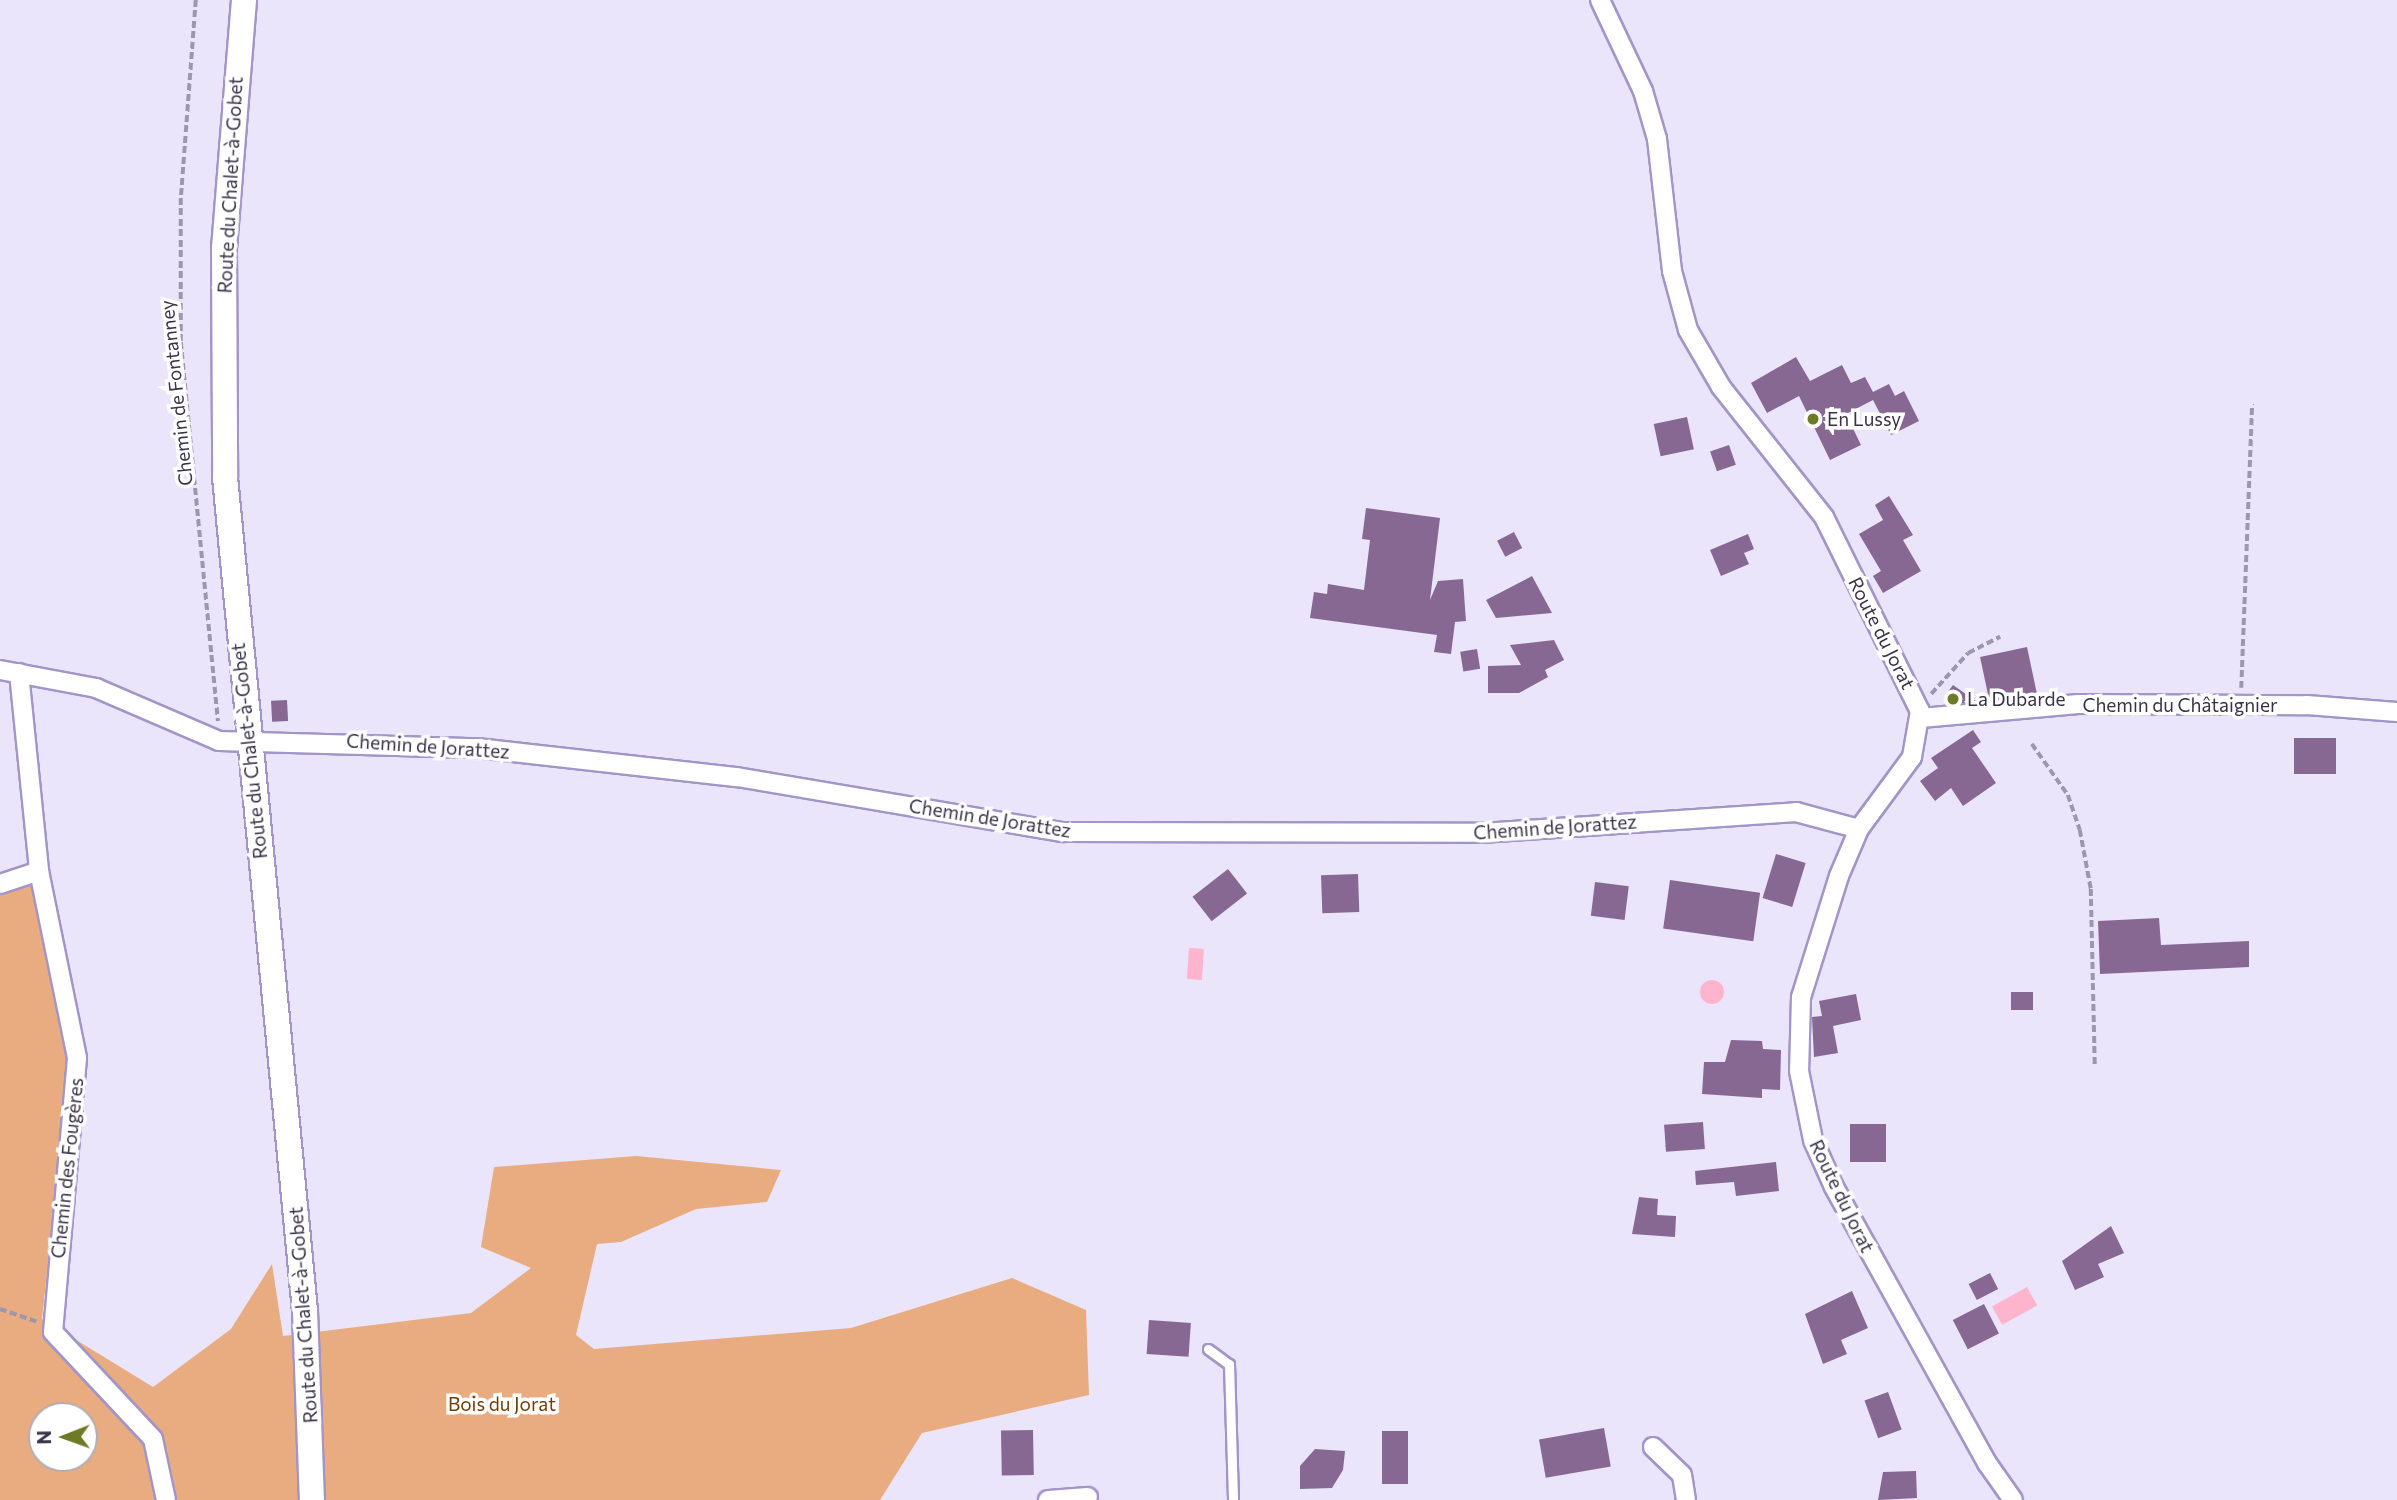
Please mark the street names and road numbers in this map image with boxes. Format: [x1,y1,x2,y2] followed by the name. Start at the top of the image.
[213,76,247,294] street label: Route du Chalet-à-Gobet
[155,299,197,487] street label: Chemin de Fontanney
[1844,573,1920,693] street label: Route du Jorat
[226,642,272,860] street label: Route du Chalet-à-Gobet
[2082,694,2278,716] street label: Chemin du Châtaignier
[346,729,510,763] street label: Chemin de Jorattez
[907,794,1073,842] street label: Chemin de Jorattez
[1473,810,1637,844] street label: Chemin de Jorattez
[46,1076,88,1260] street label: Chemin des Fougères
[1805,1136,1879,1256] street label: Route du Jorat
[284,1206,322,1424] street label: Route du Chalet-à-Gobet

